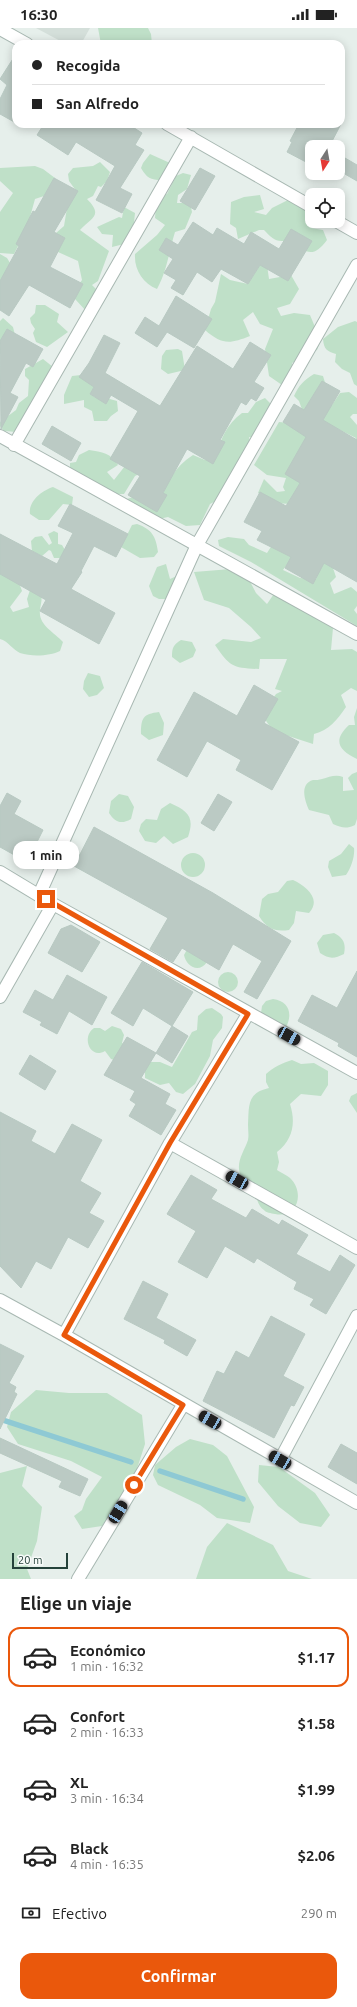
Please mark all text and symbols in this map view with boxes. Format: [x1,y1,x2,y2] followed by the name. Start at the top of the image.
[20,6,58,23] text: 16:30
[56,57,120,74] text: Recogida
[56,95,139,112] text: San Alfredo
[305,140,345,180] north arrow
[305,140,345,228] map controls
[305,188,345,228] button: locate
[13,841,79,869] callout: 1 min
[30,848,62,862] text: 1 min
[37,890,55,908] route end
[276,1025,302,1047] car
[224,1169,250,1191] car
[197,1409,223,1431] car
[267,1449,293,1471] car
[125,1476,143,1494] route start
[107,1499,129,1525] car
[12,1551,68,1570] scale bar
[18,1554,42,1566] text: 20 m
[20,1593,132,1613] text: Elige un viaje
[22,1639,58,1675] icon: car
[70,1642,146,1659] text: Económico
[297,1649,335,1666] text: $1.17
[70,1659,144,1673] text: 1 min · 16:32
[22,1705,58,1741] icon: car
[70,1708,125,1725] text: Confort
[297,1715,335,1732] text: $1.58
[70,1725,144,1739] text: 2 min · 16:33
[22,1771,58,1807] icon: car
[70,1774,88,1791] text: XL
[297,1781,335,1798] text: $1.99
[70,1791,144,1805] text: 3 min · 16:34
[22,1837,58,1873] icon: car
[70,1840,109,1857] text: Black
[297,1847,335,1864] text: $2.06
[70,1857,144,1871] text: 4 min · 16:35
[20,1902,42,1924] icon: cash
[52,1905,107,1922] text: Efectivo
[301,1906,337,1920] text: 290 m
[20,1953,337,1999] button: Confirmar

